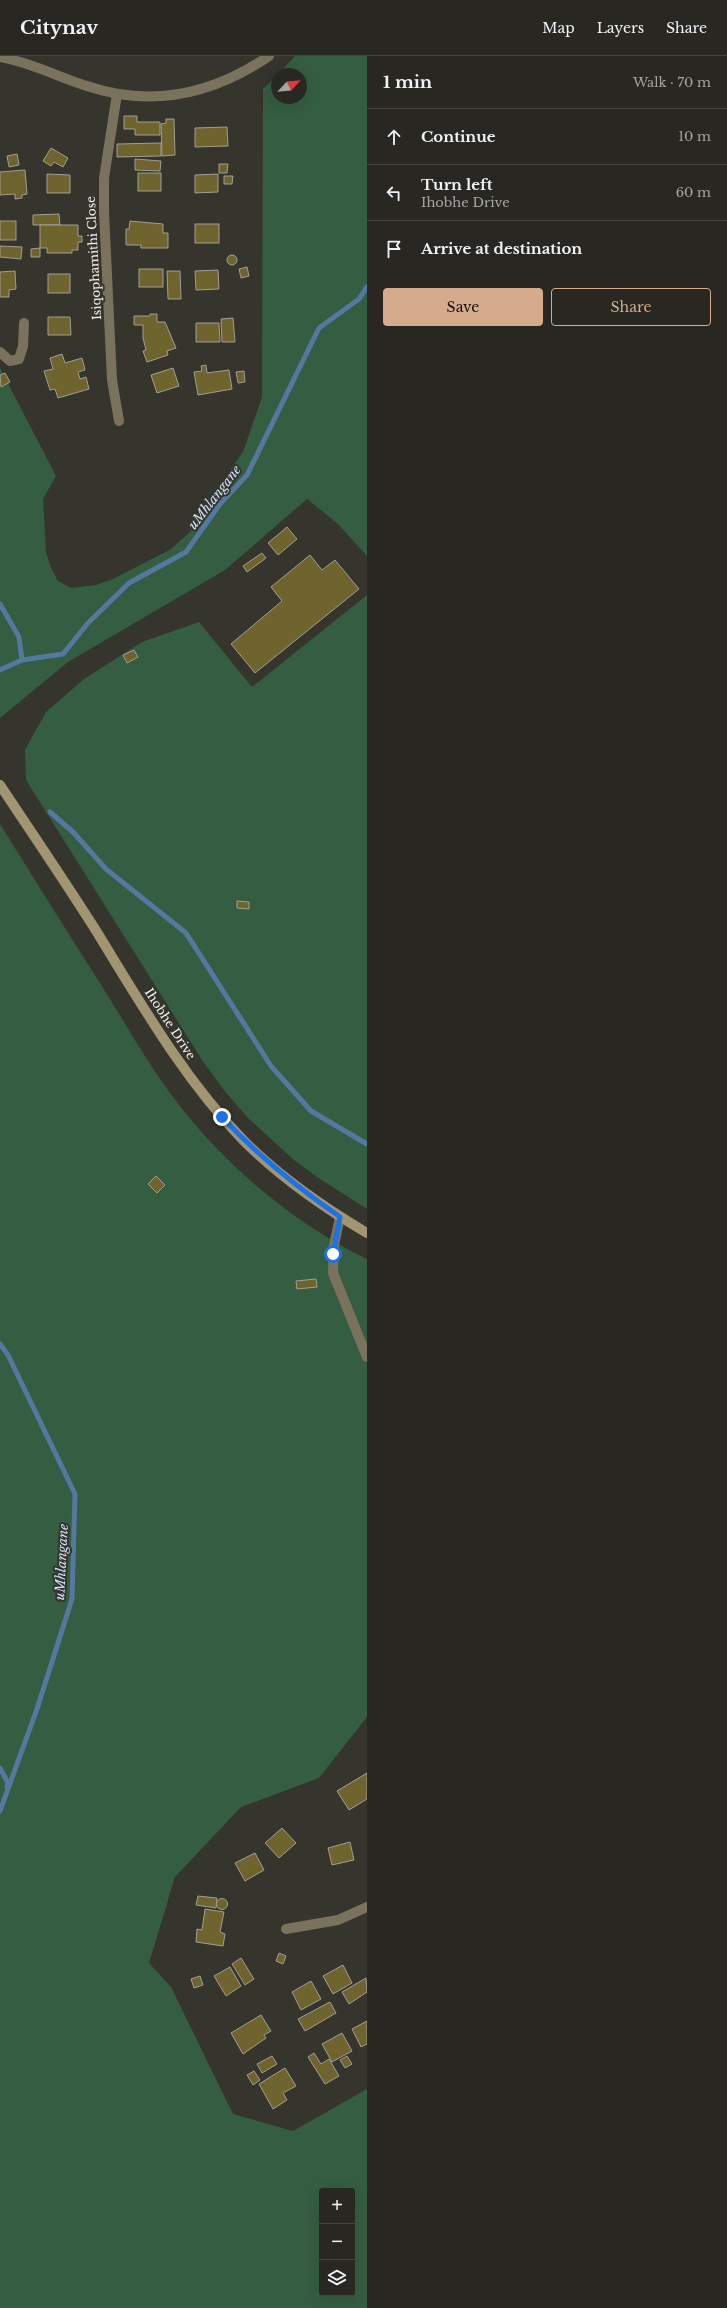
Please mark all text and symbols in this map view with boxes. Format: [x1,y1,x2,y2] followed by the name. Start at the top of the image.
[20,16,98,39] text: Citynav
[542,19,575,37] text: Map
[597,19,644,37] text: Layers
[666,19,707,37] text: Share
[271,68,307,104] north arrow
[383,72,432,93] text: 1 min
[633,74,711,91] text: Walk · 70 m
[383,126,405,148] icon: ahead
[421,127,496,146] text: Continue
[678,128,711,145] text: 10 m
[421,175,492,194] text: Turn left
[383,182,405,204] icon: left
[676,184,711,201] text: 60 m
[421,194,510,211] text: Ihobhe Drive
[83,196,104,320] street label: Isiqophamithi Close
[383,238,405,260] icon: arrive
[421,239,582,258] text: Arrive at destination
[383,288,543,326] button: Save
[551,288,711,326] button: Share
[184,462,245,533] water label: uMhlangane
[142,985,199,1062] street label: Ihobhe Drive
[213,1108,231,1126] route end
[324,1245,342,1263] route start
[51,1523,72,1601] water label: uMhlangane
[319,2188,355,2296] map controls
[319,2188,355,2224] button: +
[319,2224,355,2260] button: −
[319,2260,355,2296] button: layers

